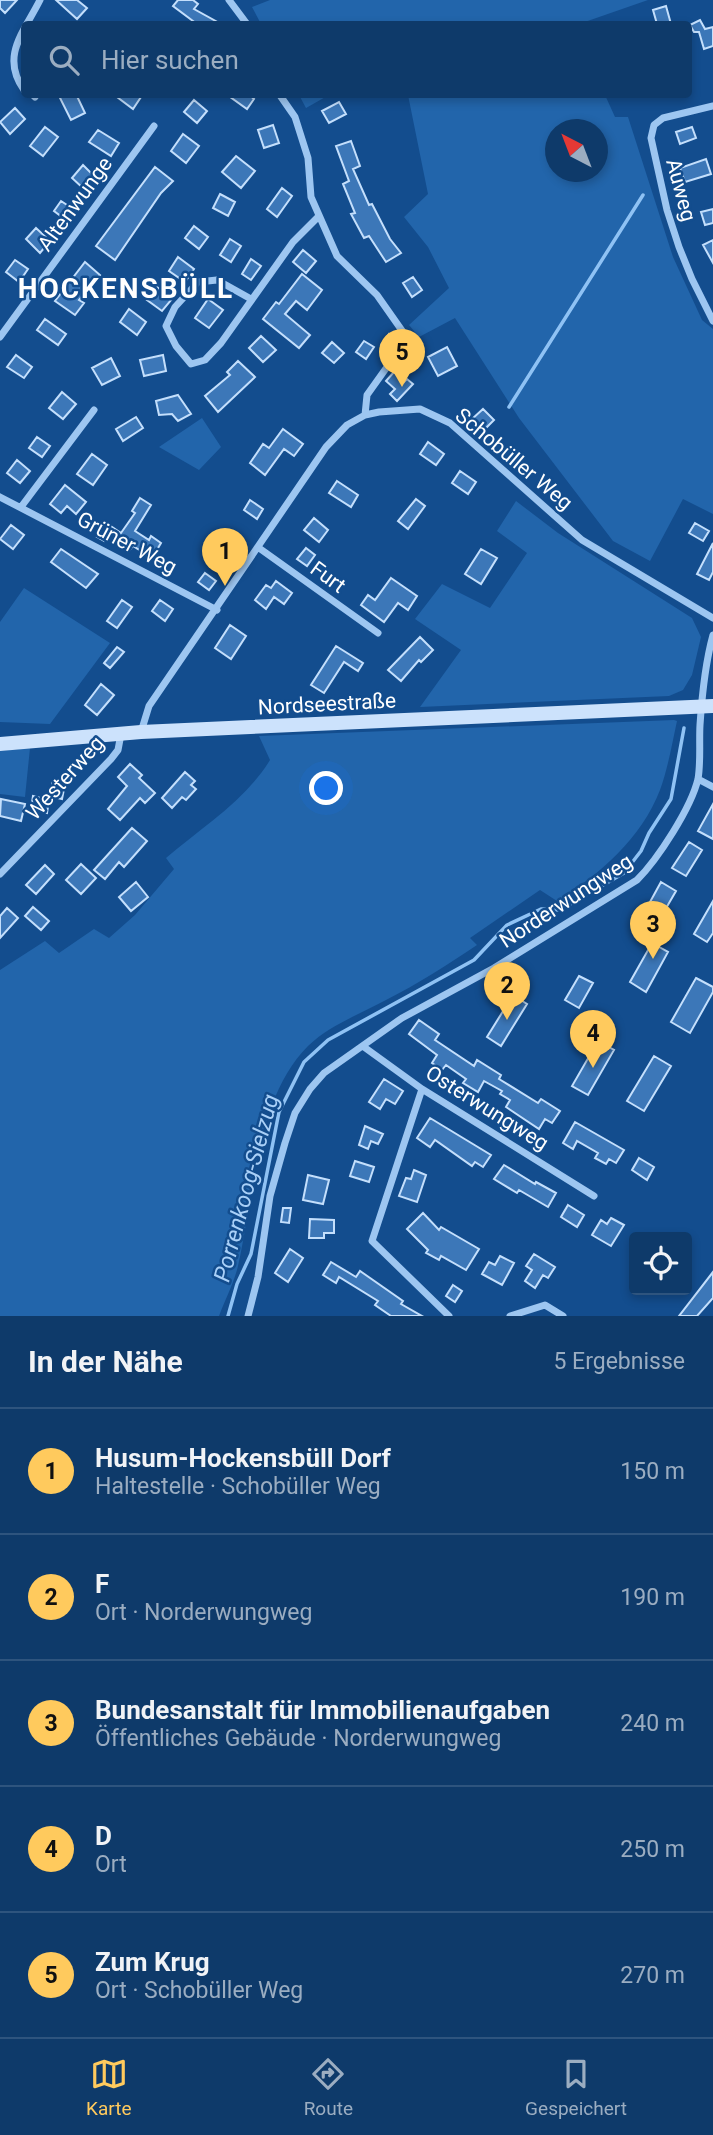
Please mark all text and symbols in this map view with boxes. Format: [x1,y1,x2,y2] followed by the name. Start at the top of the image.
[21,21,692,98] search box
[45,41,83,79] icon: search
[101,45,239,75] text: Hier suchen
[545,119,608,182] north arrow
[33,152,117,256] street label: Altenwunge
[661,156,701,224] street label: Auweg
[18,272,234,305] district label: HOCKENSBÜLL
[379,329,425,387] pin: 5
[451,403,577,515] street label: Schobüller Weg
[73,507,181,579] street label: Grüner Weg
[202,528,248,586] pin: 1
[306,556,350,598] street label: Furt
[257,688,397,720] street label: Nordseestraße
[21,731,109,825] street label: Westerweg
[309,771,343,805] your location
[495,849,637,953] street label: Norderwungweg
[630,901,676,959] pin: 3
[484,962,530,1020] pin: 2
[570,1010,616,1068] pin: 4
[421,1061,553,1155] street label: Osterwungweg
[208,1091,284,1285] water label: Porrenkoog-Sielzug
[629,1232,692,1295] map controls
[629,1232,692,1295] button: locate
[28,1344,183,1379] text: In der Nähe
[553,1348,685,1375] text: 5 Ergebnisse
[95,1443,391,1473] text: Husum-Hockensbüll Dorf
[44,1458,58,1485] text: 1
[620,1458,685,1485] text: 150 m
[95,1473,381,1500] text: Haltestelle · Schobüller Weg
[95,1569,109,1599] text: F
[44,1584,58,1611] text: 2
[620,1584,685,1611] text: 190 m
[95,1599,312,1626] text: Ort · Norderwungweg
[95,1695,550,1725] text: Bundesanstalt für Immobilienaufgaben
[44,1710,58,1737] text: 3
[620,1710,685,1737] text: 240 m
[95,1725,501,1752] text: Öffentliches Gebäude · Norderwungweg
[95,1821,112,1851] text: D
[44,1836,58,1863] text: 4
[620,1836,685,1863] text: 250 m
[95,1851,127,1878] text: Ort
[95,1947,210,1977] text: Zum Krug
[44,1962,58,1989] text: 5
[620,1962,685,1989] text: 270 m
[95,1977,303,2004] text: Ort · Schobüller Weg
[86,2055,132,2120] tab: Karte
[304,2055,353,2120] tab: Route
[525,2055,627,2120] tab: Gespeichert

